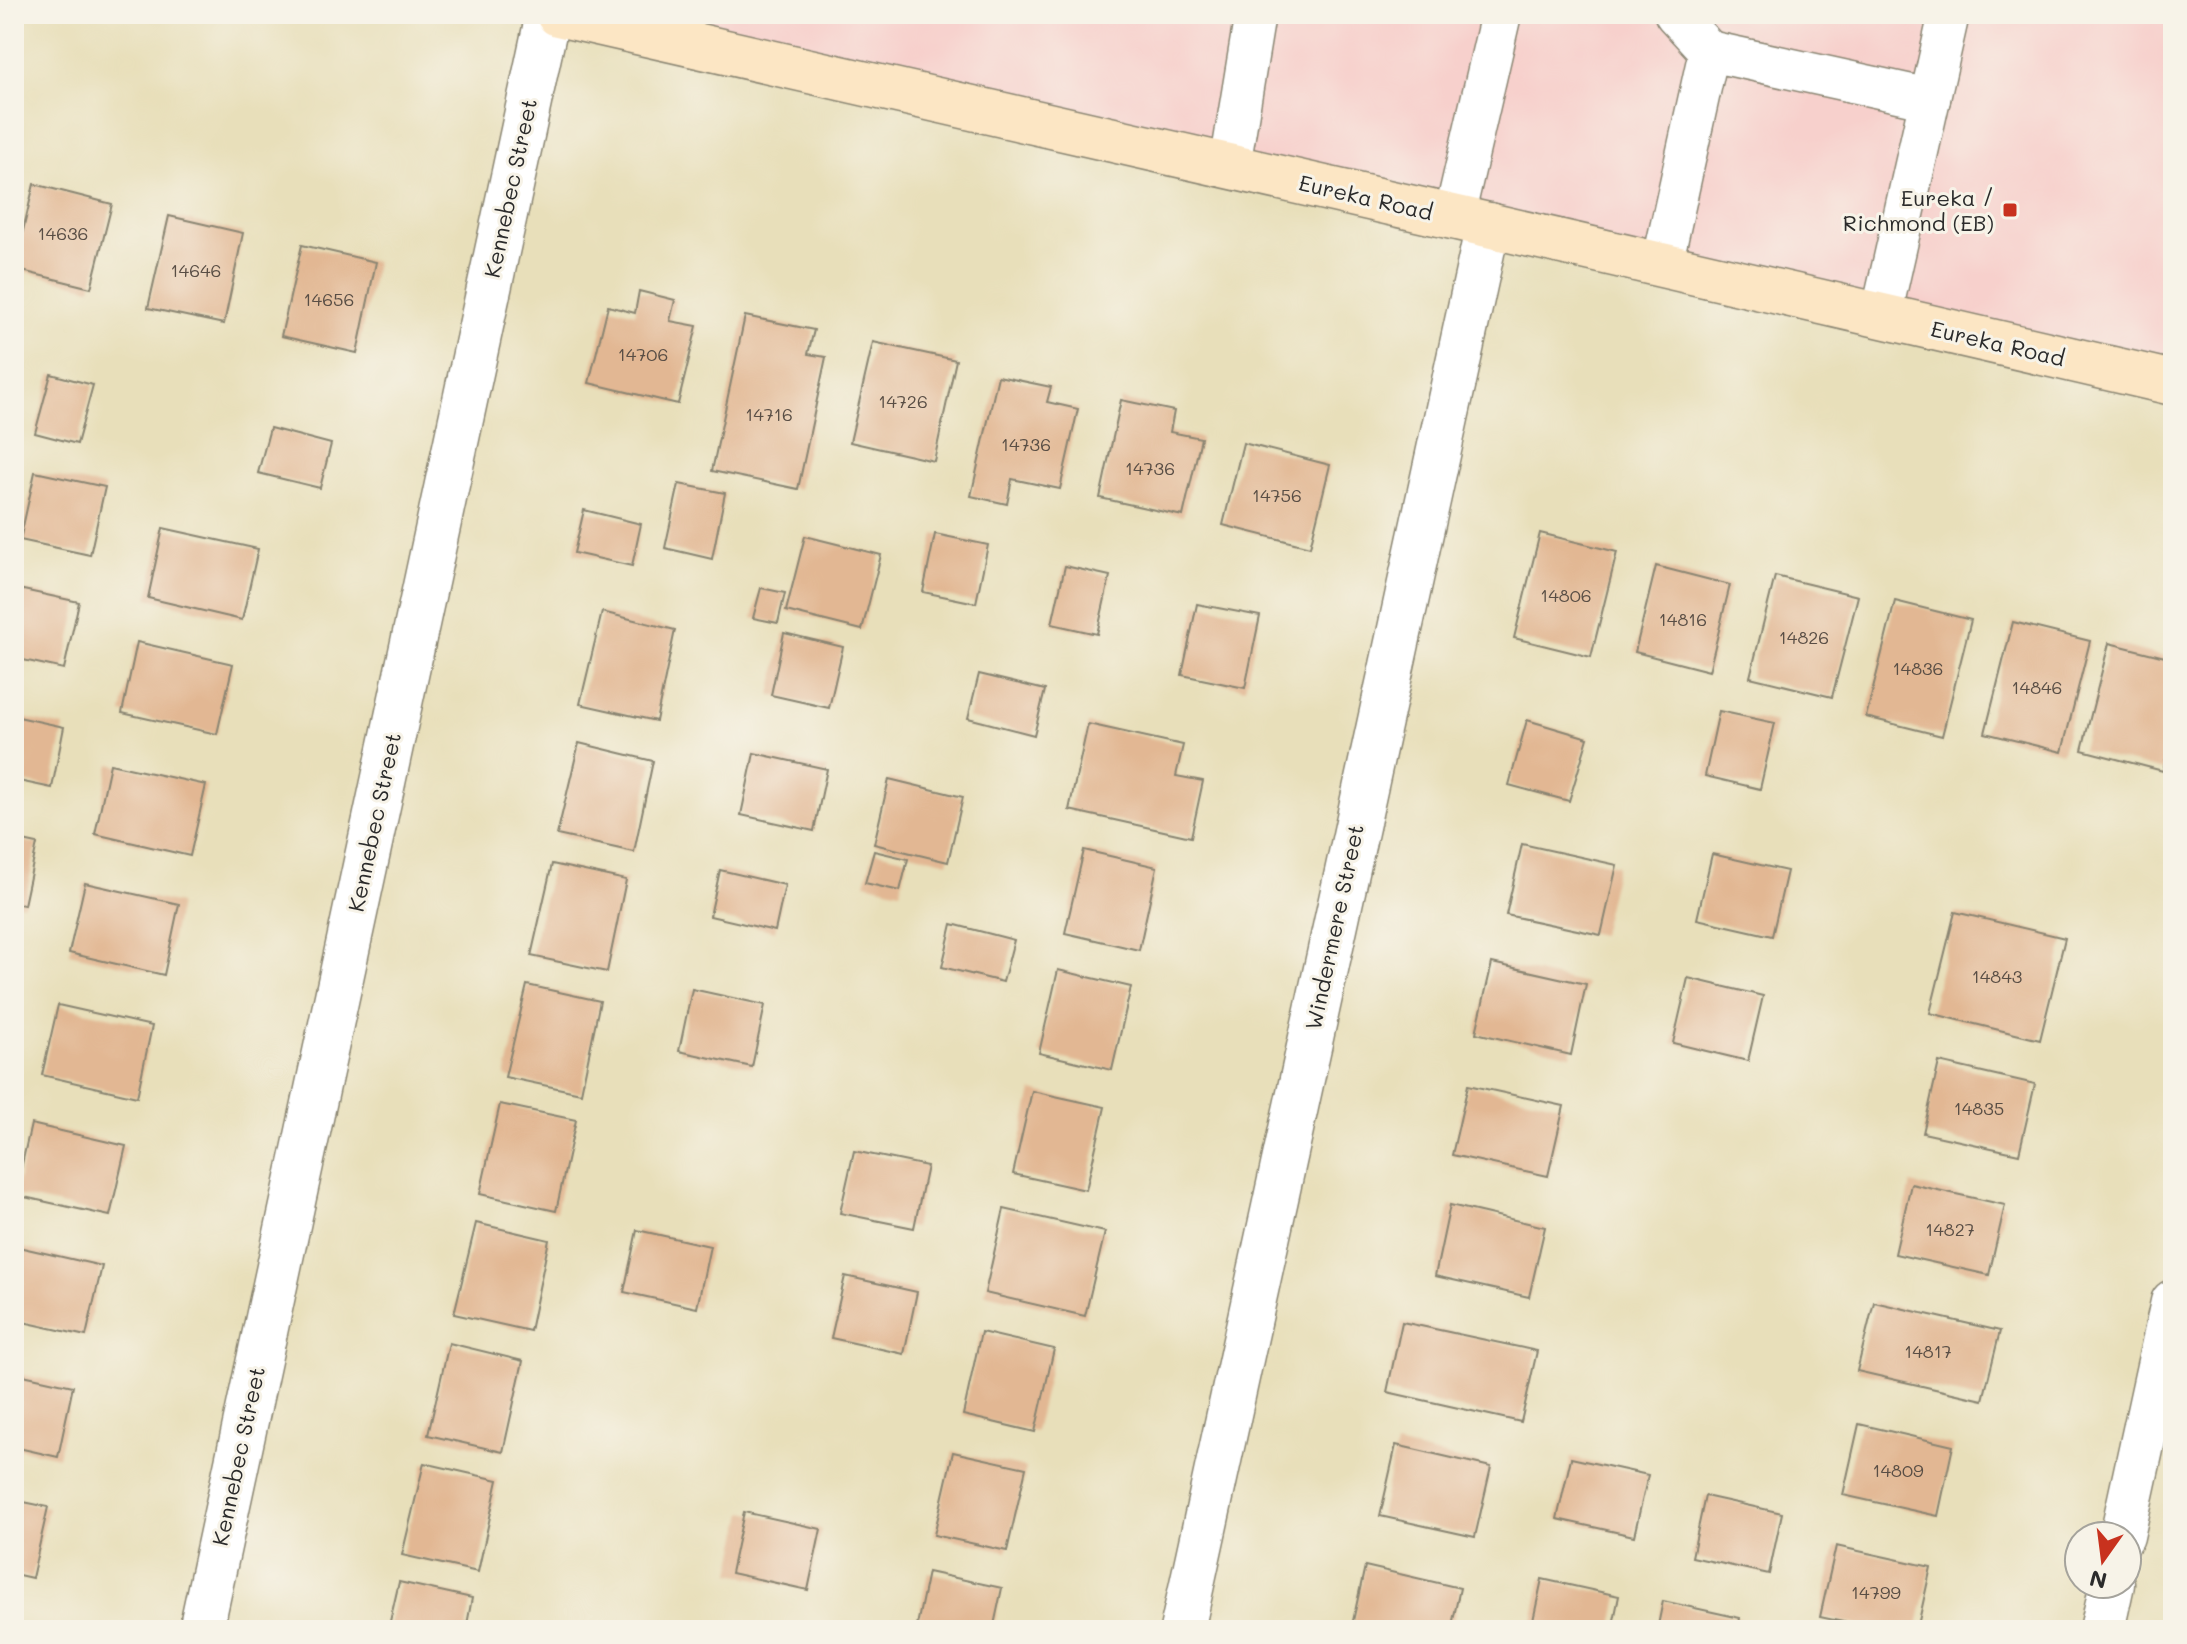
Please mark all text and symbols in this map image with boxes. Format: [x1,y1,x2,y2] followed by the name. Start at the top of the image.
[477,96,543,280] street label: Kennebec Street
[1296,168,1436,226] street label: Eureka Road
[1843,183,1994,237] place label: Eureka / Richmond (EB)
[2001,201,2019,219] marker: Eureka / Richmond (EB)
[38,221,88,245] house number: 14636
[171,258,221,282] house number: 14646
[304,287,354,311] house number: 14656
[1928,314,2068,372] street label: Eureka Road
[618,342,668,366] house number: 14706
[878,389,928,413] house number: 14726
[745,402,793,426] house number: 14716
[1001,432,1051,456] house number: 14736
[1125,456,1175,480] house number: 14736
[1252,483,1302,507] house number: 14756
[1540,583,1592,607] house number: 14806
[1659,607,1707,631] house number: 14816
[1779,625,1829,649] house number: 14826
[1893,656,1943,680] house number: 14836
[2012,675,2062,699] house number: 14846
[341,730,407,914] street label: Kennebec Street
[1298,821,1370,1033] street label: Windermere Street
[1972,964,2022,988] house number: 14843
[1954,1096,2004,1120] house number: 14835
[1925,1217,1975,1241] house number: 14827
[1904,1339,1952,1363] house number: 14817
[205,1364,271,1548] street label: Kennebec Street
[1872,1458,1924,1482] house number: 14809
[2063,1520,2143,1600] north arrow
[2086,1564,2110,1596] text: N
[1851,1580,1901,1604] house number: 14799

